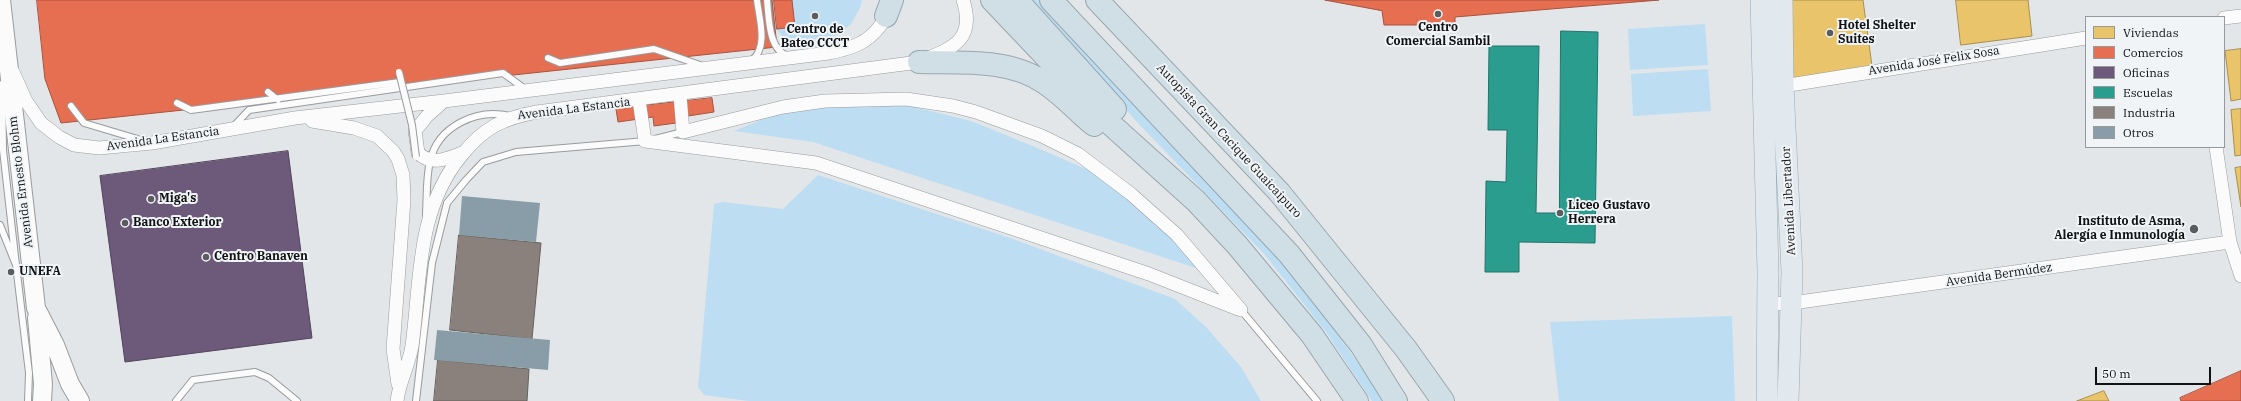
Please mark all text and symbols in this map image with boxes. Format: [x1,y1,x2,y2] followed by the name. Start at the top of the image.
[1433,9,1443,19] marker: Centro Comercial Sambil
[810,11,820,21] marker: Centro de Bateo CCCT
[2085,16,2225,148] legend
[1838,19,1916,47] place label: Hotel Shelter Suites
[1386,21,1490,49] place label: Centro Comercial Sambil
[781,23,849,51] place label: Centro de Bateo CCCT
[2123,25,2179,40] text: Viviendas
[1825,28,1835,38] marker: Hotel Shelter Suites
[1867,44,2001,78] street label: Avenida José Felix Sosa
[2123,45,2183,60] text: Comercios
[1154,61,1304,221] street label: Autopista Gran Cacique Guaicaipuro
[2123,65,2169,80] text: Oficinas
[2123,85,2173,100] text: Escuelas
[517,95,631,123] street label: Avenida La Estancia
[2123,105,2175,120] text: Industria
[6,115,36,249] street label: Avenida Ernesto Blohm
[106,124,220,154] street label: Avenida La Estancia
[2123,125,2154,140] text: Otros
[1779,146,1799,256] street label: Avenida Libertador
[159,192,196,206] place label: Miga's
[146,194,156,204] marker: Miga's
[1568,199,1650,227] place label: Liceo Gustavo Herrera
[1555,208,1565,218] marker: Liceo Gustavo Herrera
[2054,215,2185,243] place label: Instituto de Asma, Alergía e Inmunología
[133,216,221,230] place label: Banco Exterior
[120,218,130,228] marker: Banco Exterior
[2188,223,2200,235] marker: Instituto de Asma, Alergía e Inmunología
[214,250,308,264] place label: Centro Banaven
[201,252,211,262] marker: Centro Banaven
[1945,260,2053,290] street label: Avenida Bermúdez
[19,265,61,279] place label: UNEFA
[6,267,16,277] marker: UNEFA
[2097,359,2213,385] scale bar
[2102,366,2131,381] text: 50 m

